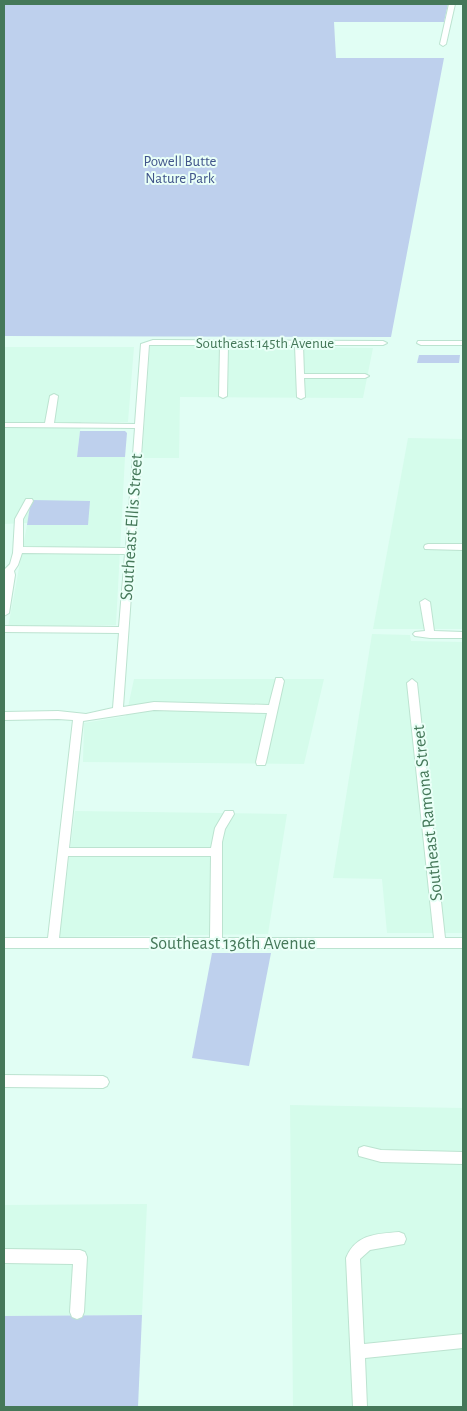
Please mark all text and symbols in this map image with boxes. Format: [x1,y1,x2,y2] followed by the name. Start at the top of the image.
[143,154,217,186] park label: Powell Butte Nature Park
[196,336,334,351] street label: Southeast 145th Avenue
[118,453,146,601] street label: Southeast Ellis Street
[410,724,446,902] street label: Southeast Ramona Street
[150,935,316,953] street label: Southeast 136th Avenue

